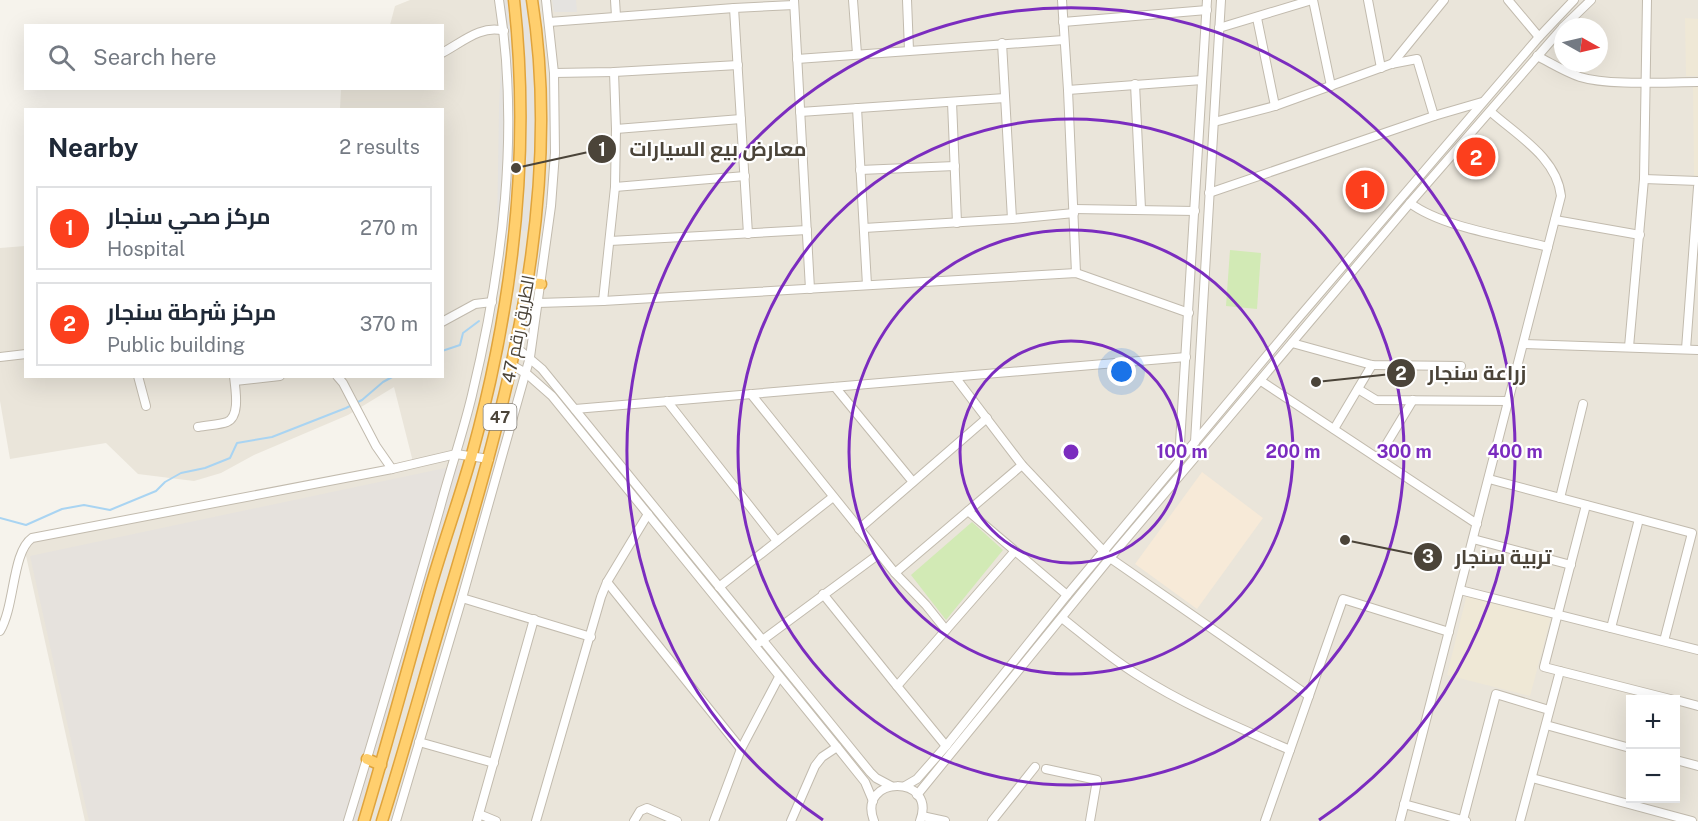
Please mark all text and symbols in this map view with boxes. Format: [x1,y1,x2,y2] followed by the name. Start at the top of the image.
[1554,18,1608,72] north arrow
[24,24,444,90] search box
[45,41,78,74] icon: search
[93,44,217,70] text: Search here
[587,130,818,168] callout: معارض بيع السيارات
[48,132,138,163] text: Nearby
[1456,134,1496,180] pin: 2
[339,135,420,159] text: 2 results
[630,137,807,163] text: معارض بيع السيارات
[598,139,606,160] text: 1
[1346,168,1384,213] pin: 1
[107,203,271,229] text: مركز صحي سنجار
[65,216,74,240] text: 1
[360,216,418,240] text: 270 m
[107,237,185,261] text: Hospital
[497,273,541,385] street label: الطريق رقم 47
[107,299,276,325] text: مركز شرطة سنجار
[63,312,76,336] text: 2
[360,312,418,336] text: 370 m
[107,333,245,357] text: Public building
[1386,354,1538,392] callout: زراعة سنجار
[1107,357,1136,386] your location
[1427,361,1526,385] text: زراعة سنجار
[1395,363,1407,384] text: 2
[484,404,516,430] road number: 47
[1156,441,1208,462] text: 100 m
[1266,441,1320,462] text: 200 m
[1376,441,1432,462] text: 300 m
[1487,441,1543,462] text: 400 m
[1061,442,1081,462] centre of rings
[1413,538,1563,576] callout: تربية سنجار
[1454,545,1552,569] text: تربية سنجار
[1422,546,1434,567] text: 3
[1626,695,1680,803] map controls
[1626,695,1680,749] button: +
[1626,749,1680,803] button: −

